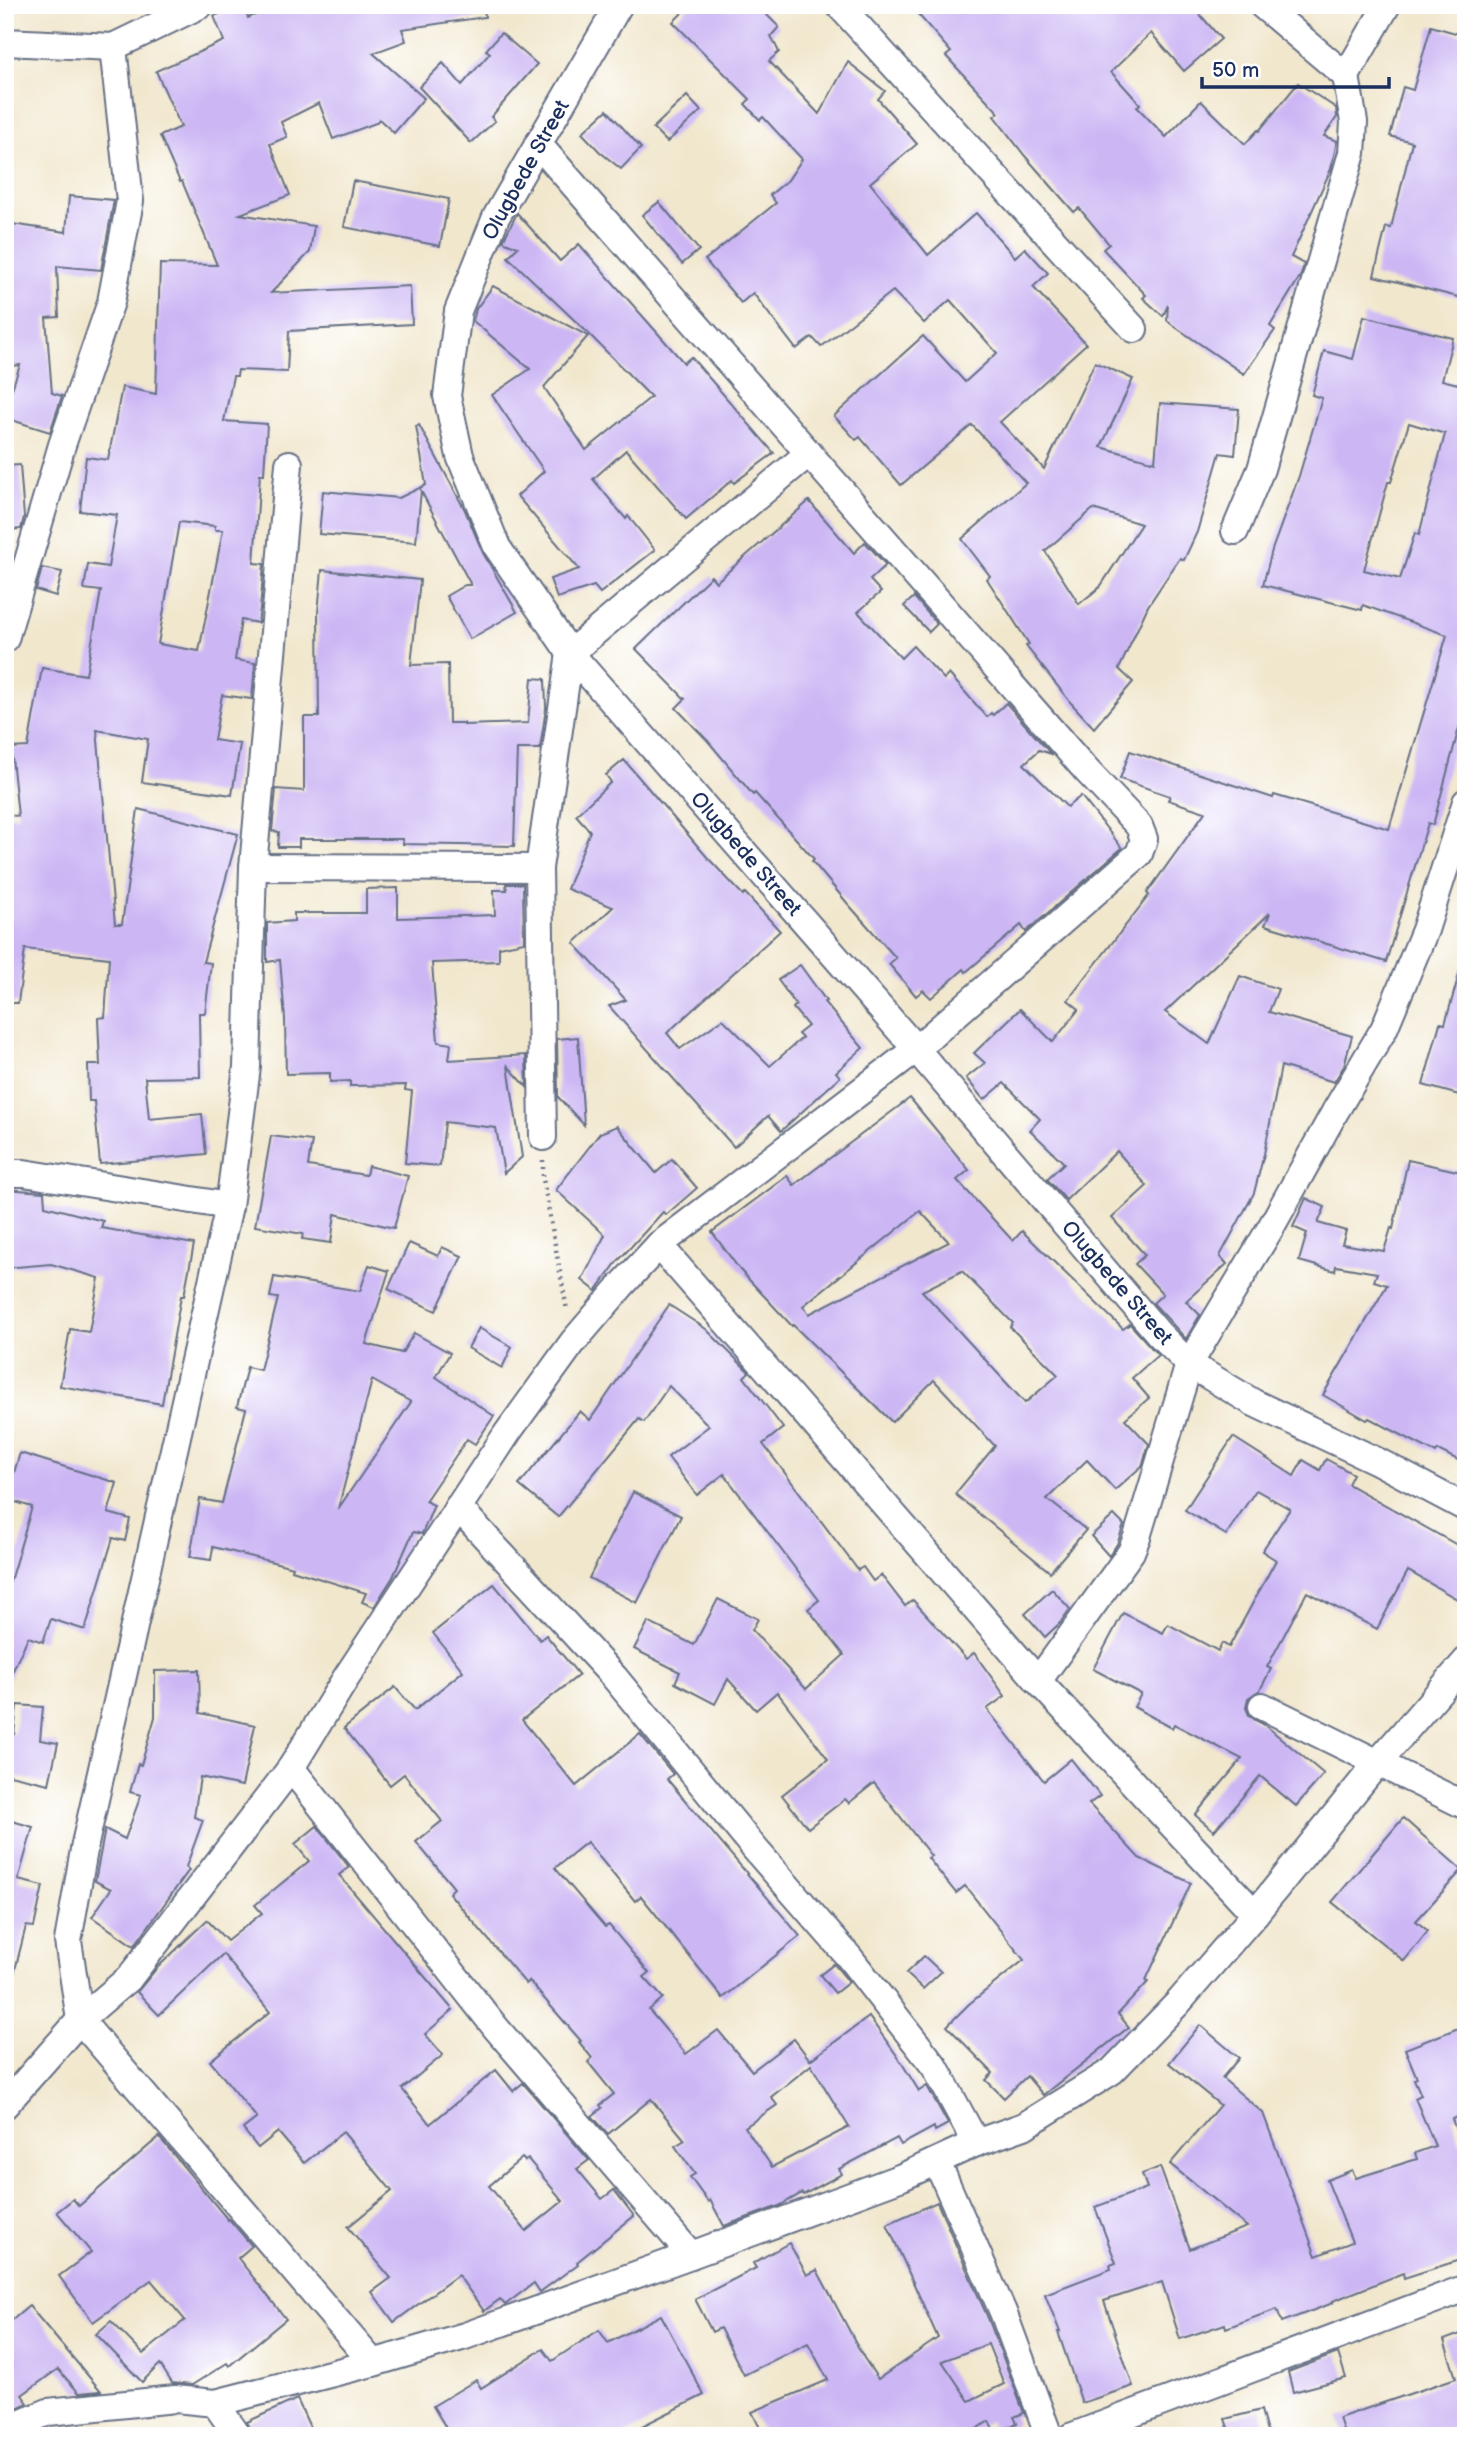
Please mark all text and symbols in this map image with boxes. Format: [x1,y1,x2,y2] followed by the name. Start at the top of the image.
[1202,46,1389,90] scale bar
[1212,58,1259,83] text: 50 m
[477,95,575,244] street label: Olugbede Street
[685,787,807,922] street label: Olugbede Street
[1056,1216,1178,1351] street label: Olugbede Street

